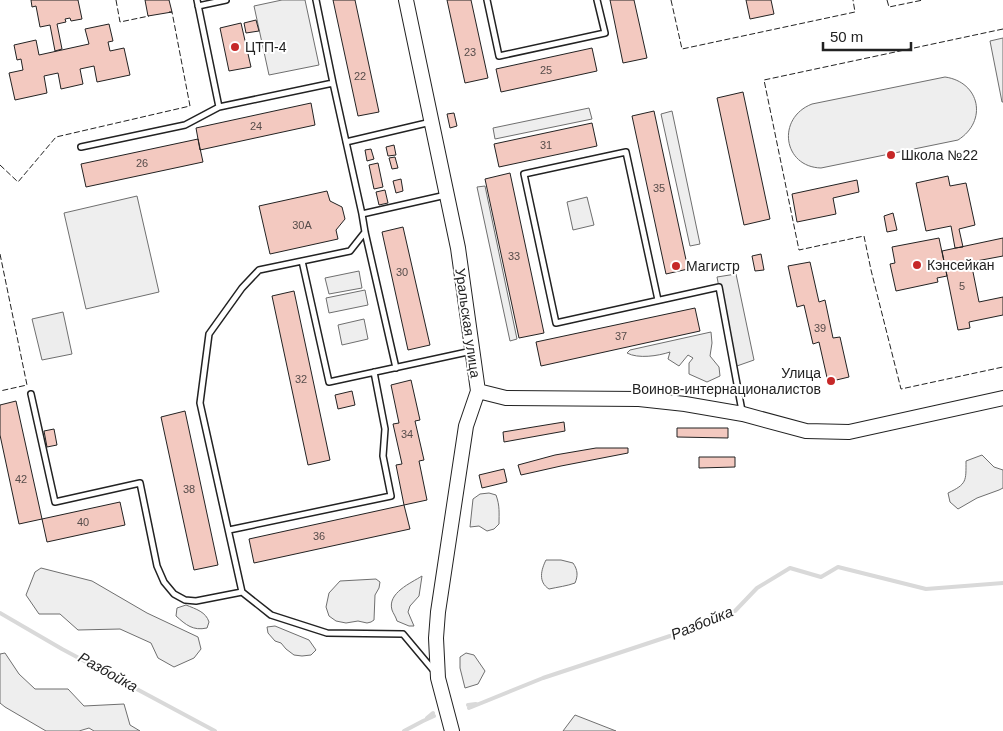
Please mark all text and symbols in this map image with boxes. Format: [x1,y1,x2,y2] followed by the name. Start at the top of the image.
[823,20,910,52] scale bar
[830,28,863,45] text: 50 m
[245,39,287,55] place label: ЦТП-4
[229,41,241,53] marker: ЦТП-4
[464,46,476,58] house number: 23
[540,64,552,76] house number: 25
[354,70,366,82] house number: 22
[250,120,262,132] house number: 24
[540,139,552,151] house number: 31
[901,147,978,163] place label: Школа №22
[885,149,897,161] marker: Школа №22
[136,157,148,169] house number: 26
[653,182,665,194] house number: 35
[292,219,312,231] house number: 30А
[508,250,520,262] house number: 33
[927,257,995,273] place label: Кэнсейкан
[686,258,740,274] place label: Магистр
[911,259,923,271] marker: Кэнсейкан
[670,260,682,272] marker: Магистр
[396,266,408,278] house number: 30
[452,267,484,379] street label: Уральская улица
[959,280,965,292] house number: 5
[814,322,826,334] house number: 39
[615,330,627,342] house number: 37
[632,365,821,397] place label: Улица Воинов-интернационалистов
[295,373,307,385] house number: 32
[825,375,837,387] marker: Улица Воинов-интернационалистов
[401,428,413,440] house number: 34
[15,473,27,485] house number: 42
[183,483,195,495] house number: 38
[77,516,89,528] house number: 40
[313,530,325,542] house number: 36
[668,602,735,643] water label: Разбойка
[76,648,141,695] water label: Разбойка

